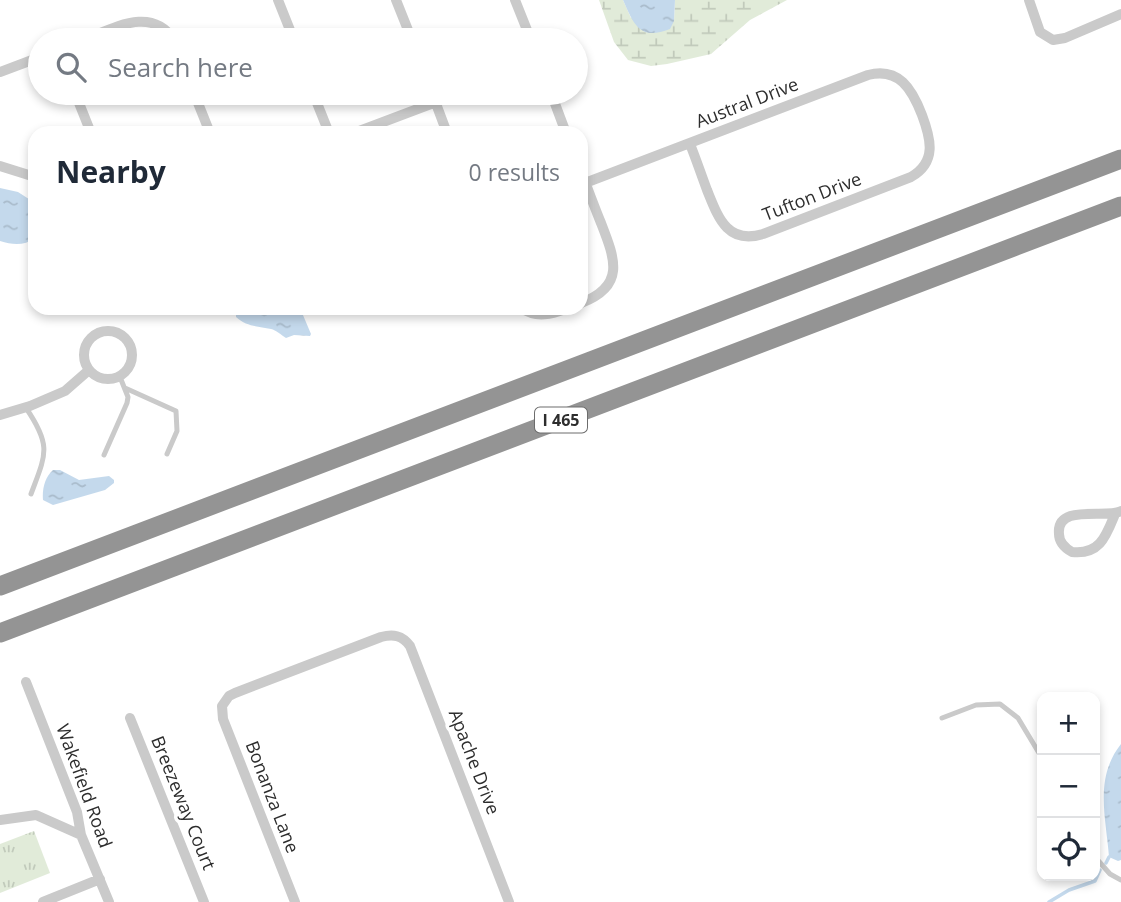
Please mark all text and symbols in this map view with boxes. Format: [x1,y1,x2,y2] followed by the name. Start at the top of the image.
[28,28,588,105] search box
[52,48,90,86] icon: search
[108,49,253,85] text: Search here
[692,72,801,133] street label: Austral Drive
[56,151,166,192] text: Nearby
[469,156,560,188] text: 0 results
[759,166,865,226] street label: Tufton Drive
[535,408,587,432] road number: I 465
[1037,692,1100,881] map controls
[1037,692,1100,755] button: +
[444,706,506,818] street label: Apache Drive
[51,720,118,851] street label: Wakefield Road
[146,732,222,873] street label: Breezeway Court
[241,737,305,856] street label: Bonanza Lane
[1037,755,1100,818] button: −
[1037,818,1100,881] button: locate

